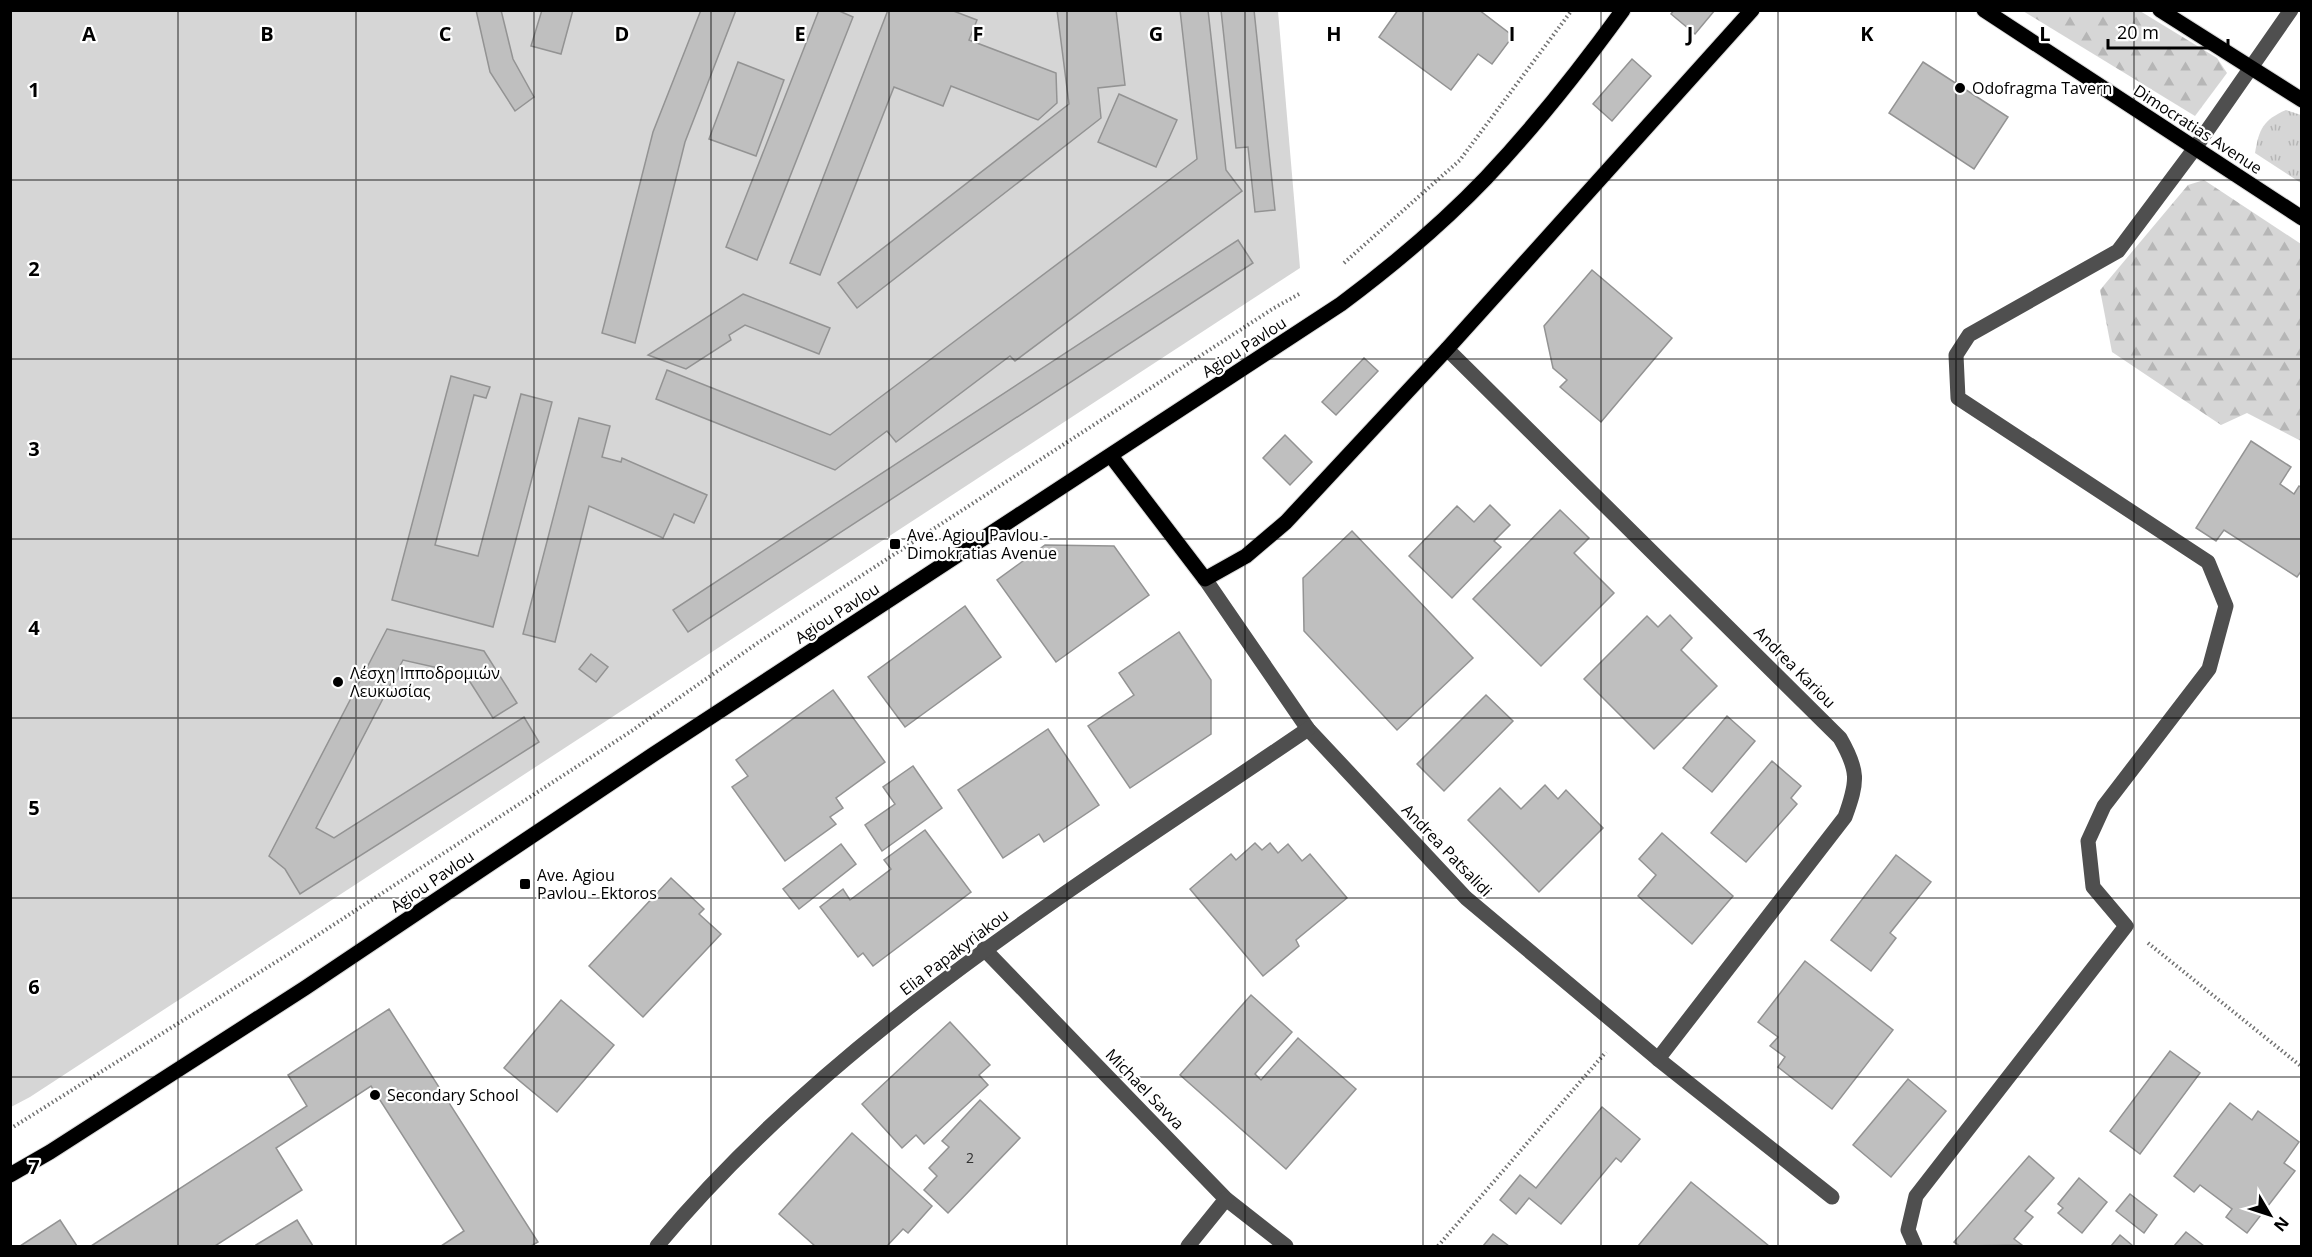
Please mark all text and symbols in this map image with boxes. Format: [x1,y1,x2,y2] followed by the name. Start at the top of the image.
[2108,12,2228,50] scale bar
[82,20,96,47] text: A
[260,20,274,47] text: B
[439,20,452,47] text: C
[615,20,629,47] text: D
[794,20,806,47] text: E
[973,20,983,47] text: F
[1149,20,1163,47] text: G
[1326,20,1342,47] text: H
[1509,20,1515,47] text: I
[1685,20,1693,47] text: J
[1860,20,1874,47] text: K
[2039,20,2051,47] text: L
[2117,20,2159,44] text: 20 m
[28,76,40,103] text: 1
[1972,77,2112,99] place label: Odofragma Tavern
[2129,79,2267,179] street label: Dimocratias Avenue
[1953,81,1967,95] marker: Odofragma Tavern
[28,255,40,282] text: 2
[1198,312,1290,382] street label: Agiou Pavlou
[28,435,40,462] text: 3
[907,524,1057,564] place label: Ave. Agiou Pavlou - Dimokratias Avenue
[888,537,902,551] marker: Ave. Agiou Pavlou - Dimokratias Avenue
[791,578,883,648] street label: Agiou Pavlou
[28,614,40,641] text: 4
[1749,621,1841,713] street label: Andrea Kariou
[350,662,500,702] place label: Λέσχη Ιπποδρομιών Λευκωσίας
[331,675,345,689] marker: Λέσχη Ιπποδρομιών Λευκωσίας
[28,794,40,821] text: 5
[1397,799,1497,901] street label: Andrea Patsalidi
[386,845,478,917] street label: Agiou Pavlou
[537,864,657,904] place label: Ave. Agiou Pavlou - Ektoros
[518,877,532,891] marker: Ave. Agiou Pavlou - Ektoros
[895,904,1013,1000] street label: Elia Papakyriakou
[28,973,40,1000] text: 6
[1101,1044,1189,1134] street label: Michael Savva
[387,1084,519,1106] place label: Secondary School
[368,1088,382,1102] marker: Secondary School
[966,1148,974,1167] house number: 2
[28,1153,40,1180] text: 7
[2240,1185,2300,1245] north arrow
[2269,1212,2294,1236] text: N

